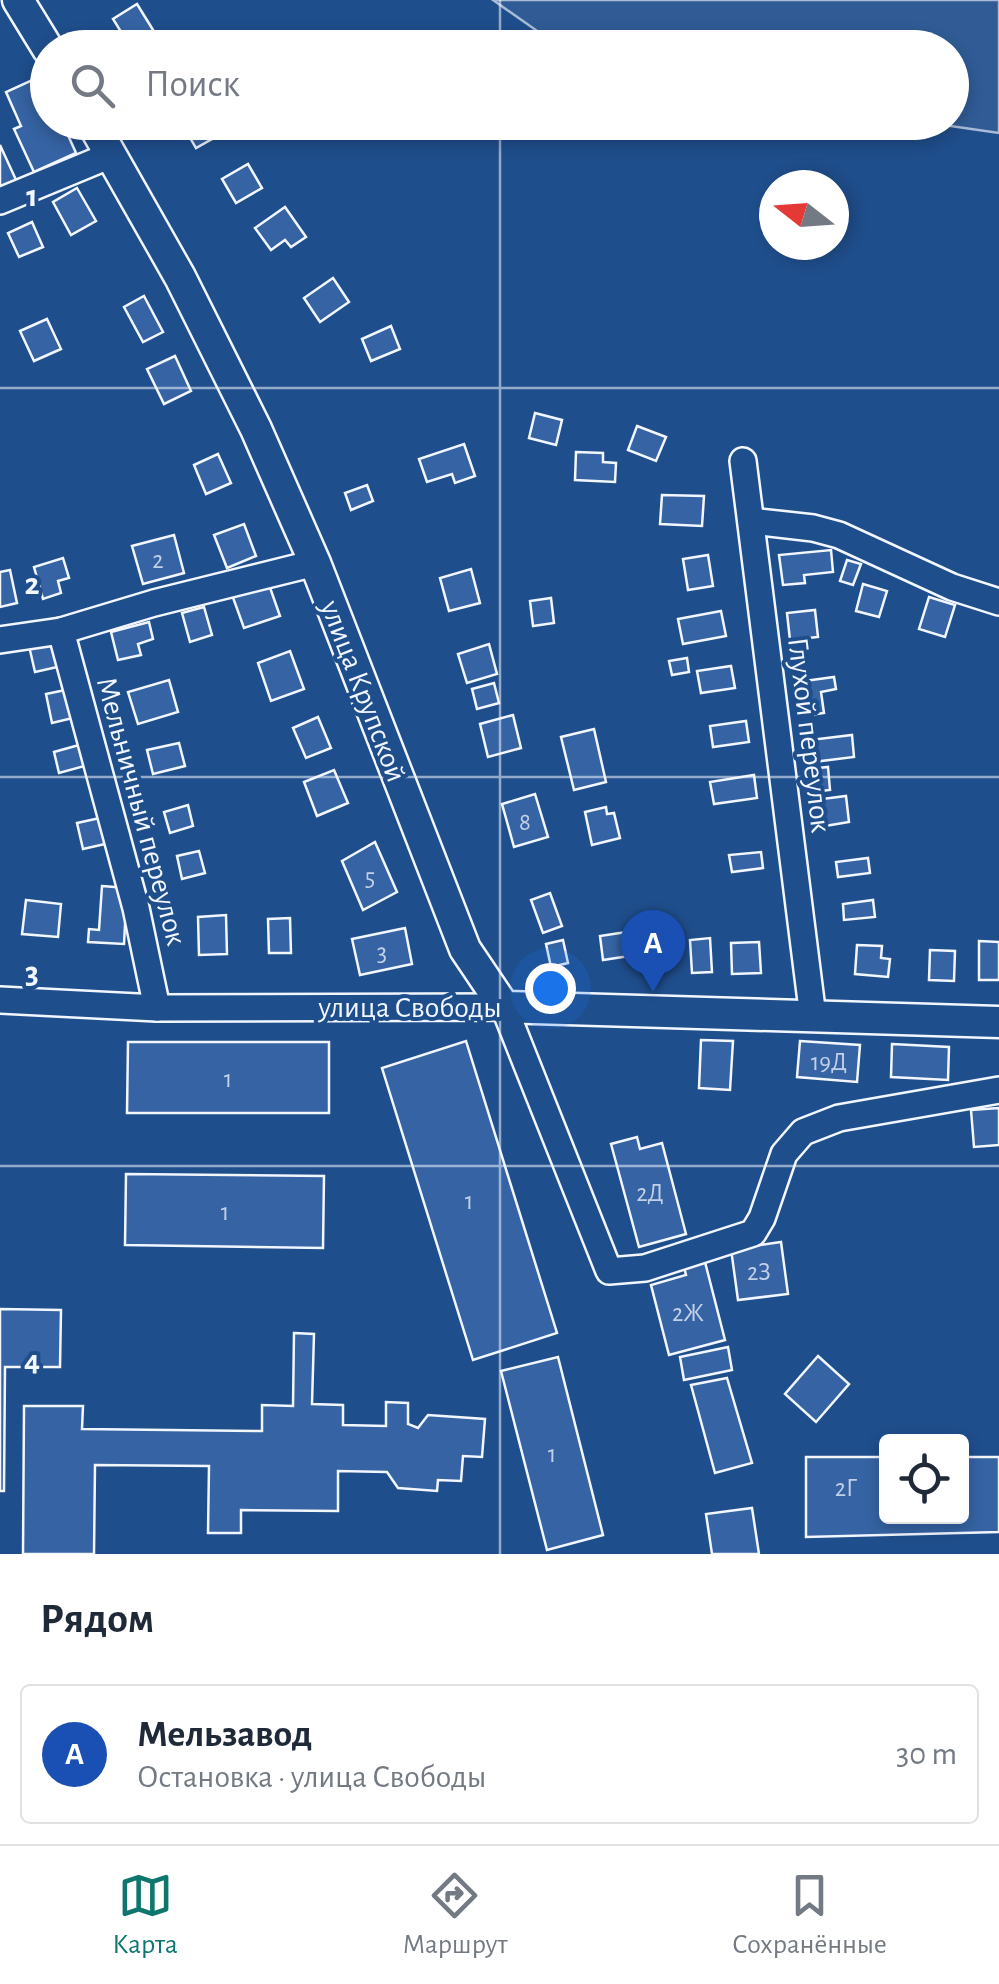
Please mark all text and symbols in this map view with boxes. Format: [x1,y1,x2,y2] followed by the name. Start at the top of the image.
[30,30,969,140] search box
[65,58,120,113] icon: search
[145,66,240,104] text: Поиск
[759,170,849,260] north arrow
[26,180,38,212] text: 1
[152,548,164,573] house number: 2
[24,568,40,600] text: 2
[314,595,411,786] street label: улица Крупской
[782,636,836,835] street label: Глухой переулок
[91,674,191,949] street label: Мельничный переулок
[519,810,531,835] house number: 8
[365,865,375,890] house number: 5
[620,910,686,992] pin: A
[377,941,387,966] house number: 3
[25,957,39,989] text: 3
[525,963,576,1014] your location
[317,993,502,1023] street label: улица Свободы
[811,1050,847,1075] house number: 19Д
[224,1067,232,1092] house number: 1
[636,1181,664,1206] house number: 2Д
[465,1189,473,1214] house number: 1
[221,1200,229,1225] house number: 1
[747,1260,771,1285] house number: 2З
[672,1301,704,1326] house number: 2Ж
[24,1345,40,1377] text: 4
[879,1434,969,1524] map controls
[879,1434,969,1524] button: locate
[548,1442,556,1467] house number: 1
[835,1476,857,1501] house number: 2Г
[40,1598,154,1640] text: Рядом
[137,1716,312,1754] text: Мельзавод
[65,1738,84,1770] text: A
[896,1738,957,1770] text: 30 m
[137,1761,487,1793] text: Остановка · улица Свободы
[112,1868,178,1962] tab: Карта
[402,1868,508,1962] tab: Маршрут
[732,1868,887,1962] tab: Сохранённые

